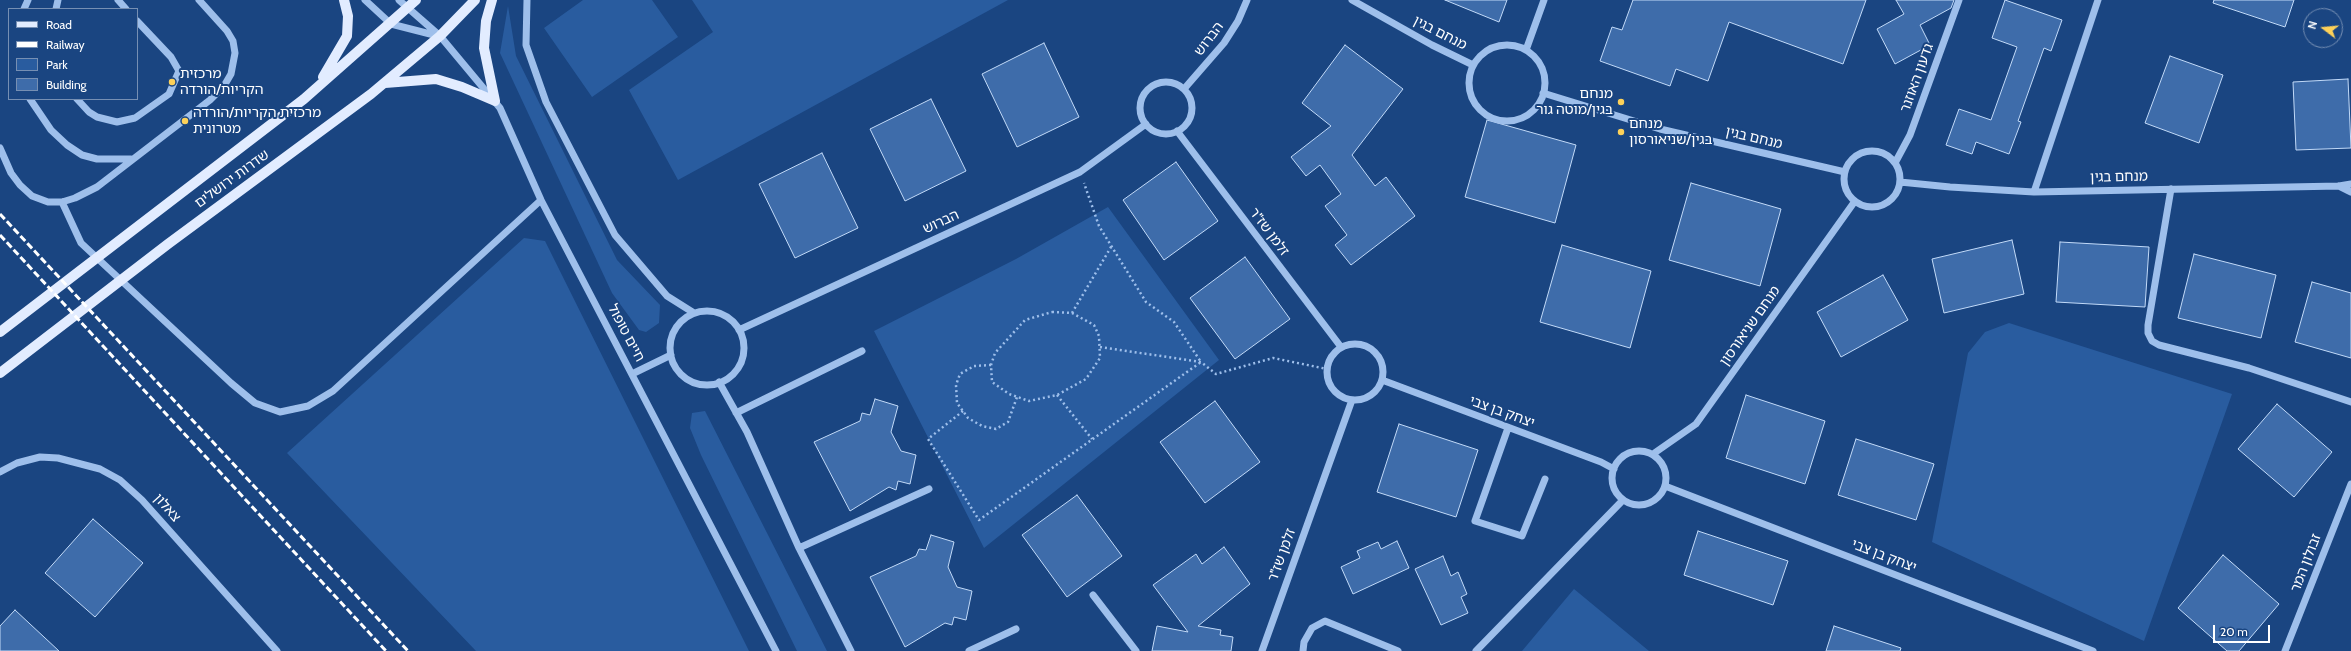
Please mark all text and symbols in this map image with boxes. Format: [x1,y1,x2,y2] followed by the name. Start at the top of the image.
[8,8,138,100] legend
[2303,8,2343,48] north arrow
[1410,12,1470,54] street label: מנחם בגין
[46,17,72,32] text: Road
[1191,19,1227,59] street label: הברוש
[2305,19,2320,31] text: N
[46,37,84,52] text: Railway
[1897,41,1937,115] street label: גדעון האוזנר
[46,57,68,72] text: Park
[180,66,264,98] place label: מרכזית הקריות/הורדה
[46,77,87,92] text: Building
[167,77,177,87] marker: מרכזית הקריות/הורדה
[1536,86,1613,118] place label: מנחם בגין/מוטה גור
[1616,97,1626,107] marker: מנחם בגין/מוטה גור
[193,105,321,138] place label: מרכזית הקריות/הורדה מטרונית
[180,116,190,126] marker: מרכזית הקריות/הורדה מטרונית
[1629,116,1712,148] place label: מנחם בגין/שניאורסון
[1724,123,1784,153] street label: מנחם בגין
[1616,127,1626,137] marker: מנחם בגין/שניאורסון
[192,146,272,212] street label: שדרות ירושלים
[2090,168,2148,186] street label: מנחם בגין
[1246,205,1292,259] street label: זלמן שז"ר
[920,206,962,238] street label: הברוש
[1716,283,1784,369] street label: מנחם שניאורסון
[604,301,648,365] street label: חיים טופול
[1467,392,1537,432] street label: יצחק בן צבי
[150,490,184,526] street label: צאלון
[1265,526,1299,584] street label: זלמן שז"ר
[2287,531,2325,595] street label: זבולון המר
[1849,536,1919,576] street label: יצחק בן צבי
[2215,617,2272,643] scale bar
[2220,624,2248,639] text: 20 m

